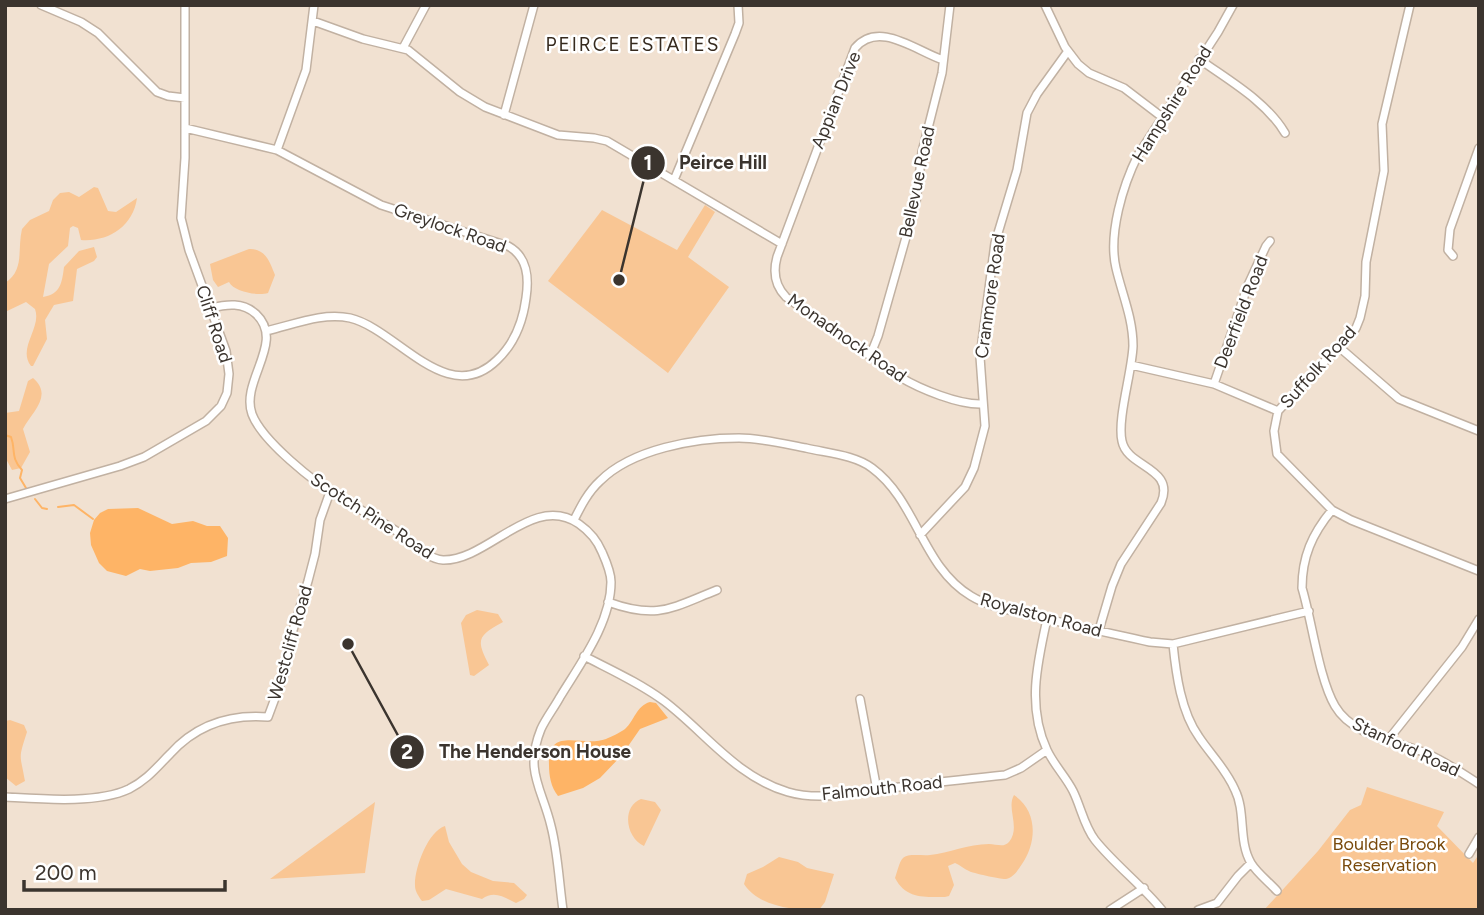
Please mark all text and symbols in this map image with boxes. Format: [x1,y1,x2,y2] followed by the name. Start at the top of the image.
[545,33,721,56] district label: PEIRCE ESTATES
[1127,42,1217,166] street label: Hampshire Road
[807,48,866,152] street label: Appian Drive
[894,124,940,240] street label: Bellevue Road
[630,143,781,183] callout: Peirce Hill
[644,150,652,175] text: 1
[679,151,767,174] text: Peirce Hill
[391,198,509,258] street label: Greylock Road
[970,232,1010,360] street label: Cranmore Road
[1209,252,1273,372] street label: Deerfield Road
[191,282,237,366] street label: Cliff Road
[783,289,911,387] street label: Monadnock Road
[1275,321,1361,413] street label: Suffolk Road
[306,468,438,564] street label: Scotch Pine Road
[263,583,317,703] street label: Westcliff Road
[978,588,1104,642] street label: Royalston Road
[1349,712,1463,782] street label: Stanford Road
[390,732,645,772] callout: The Henderson House
[401,739,413,764] text: 2
[439,740,632,763] text: The Henderson House
[821,771,943,805] street label: Falmouth Road
[1332,833,1446,876] park label: Boulder Brook Reservation
[24,848,226,892] scale bar
[35,860,97,885] text: 200 m

